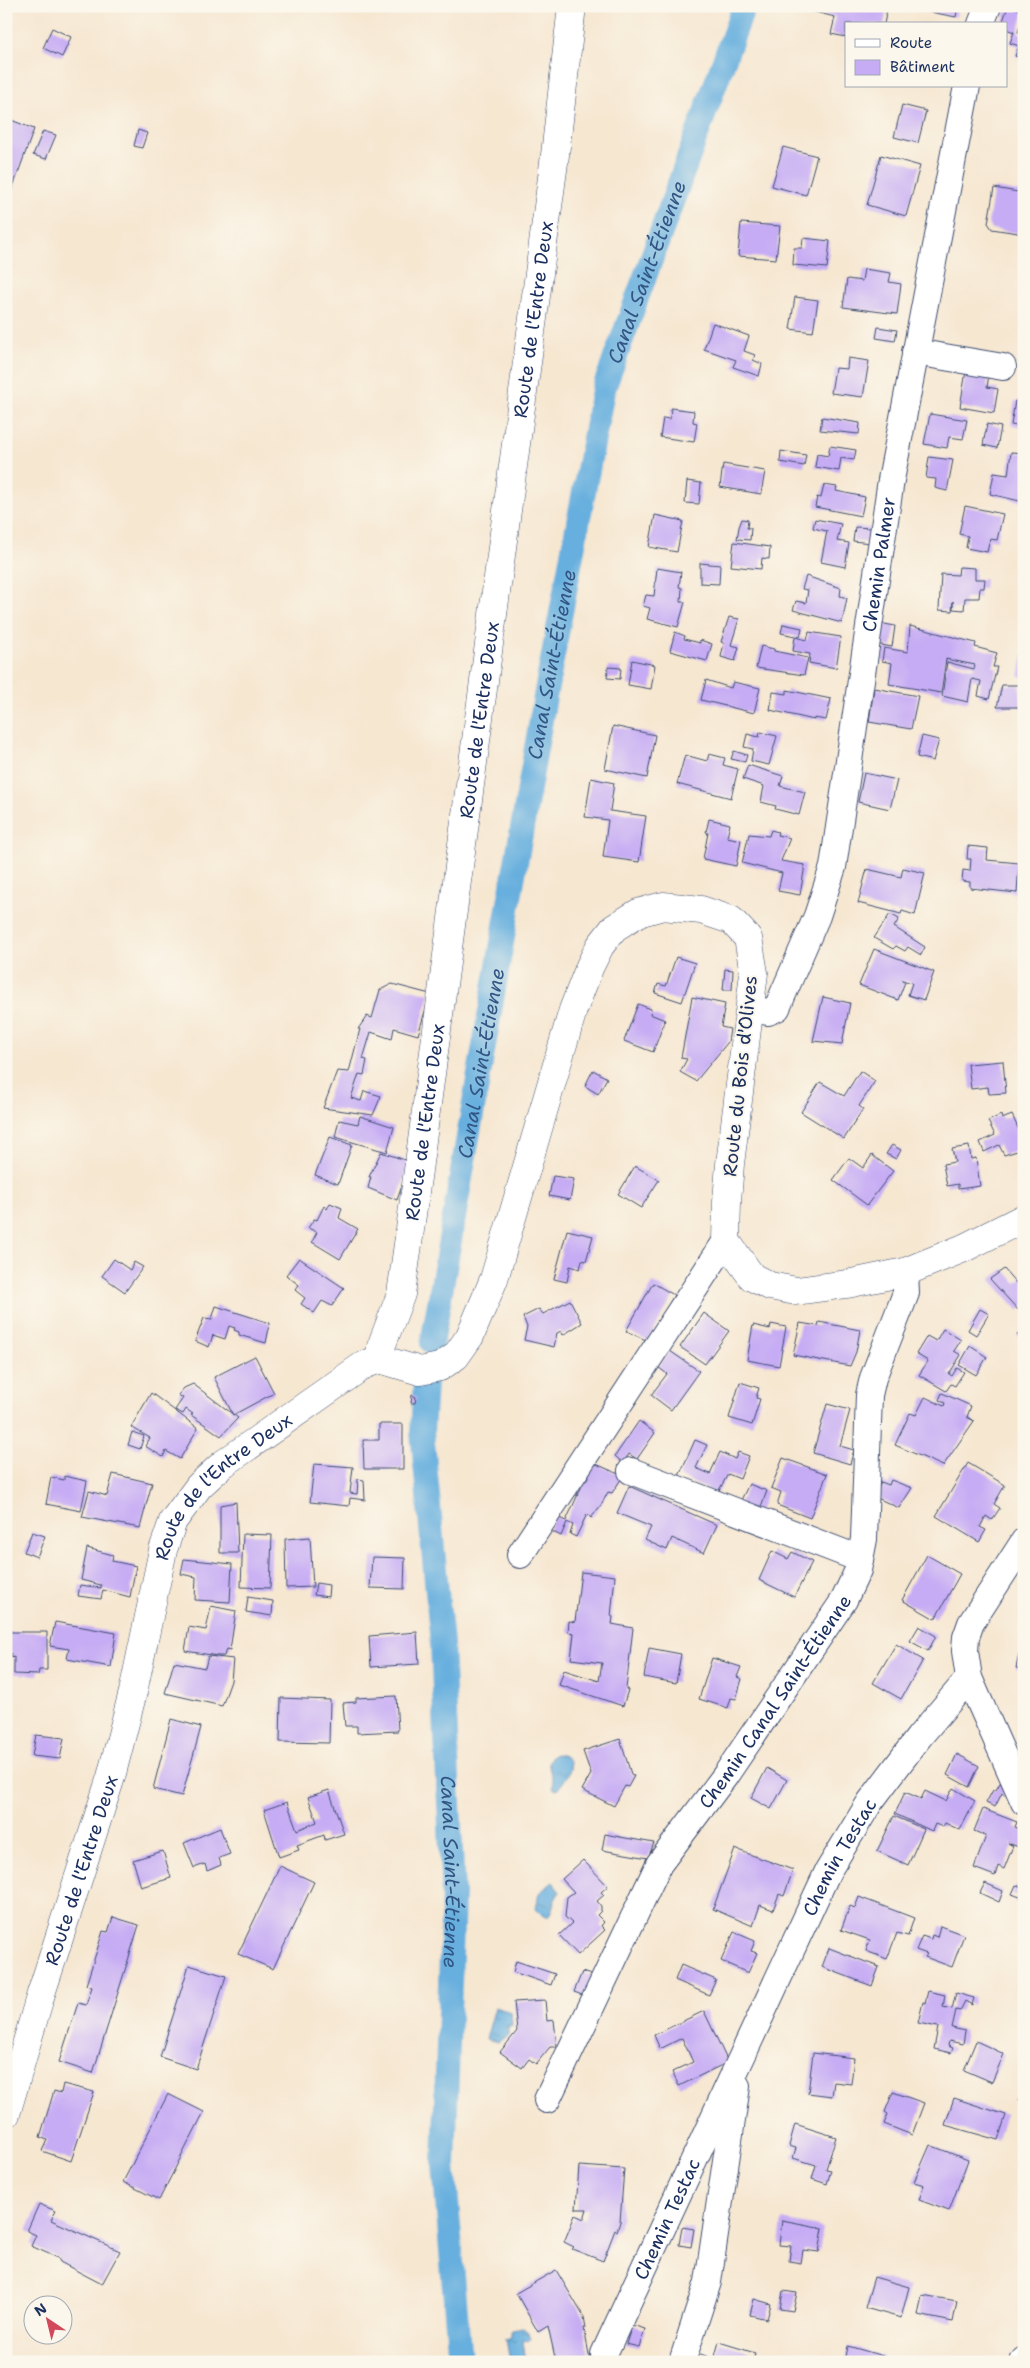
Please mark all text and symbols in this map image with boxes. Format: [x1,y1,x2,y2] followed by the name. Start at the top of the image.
[845,22,1008,88] legend
[890,33,932,53] text: Route
[890,57,955,77] text: Bâtiment
[601,177,692,367] water label: Canal Saint-Étienne
[507,220,558,420] street label: Route de l'Entre Deux
[856,495,901,634] street label: Chemin Palmer
[521,567,582,762] water label: Canal Saint-Étienne
[453,620,504,820] street label: Route de l'Entre Deux
[452,966,510,1161] water label: Canal Saint-Étienne
[717,974,763,1178] street label: Route du Bois d'Olives
[399,1022,450,1222] street label: Route de l'Entre Deux
[149,1407,297,1562] street label: Route de l'Entre Deux
[693,1589,857,1813] street label: Chemin Canal Saint-Étienne
[39,1772,123,1968] street label: Route de l'Entre Deux
[435,1775,466,1969] water label: Canal Saint-Étienne
[796,1793,882,1920] street label: Chemin Testac
[628,2154,706,2284] street label: Chemin Testac
[22,2296,72,2346] north arrow
[31,2299,50,2320] text: N

